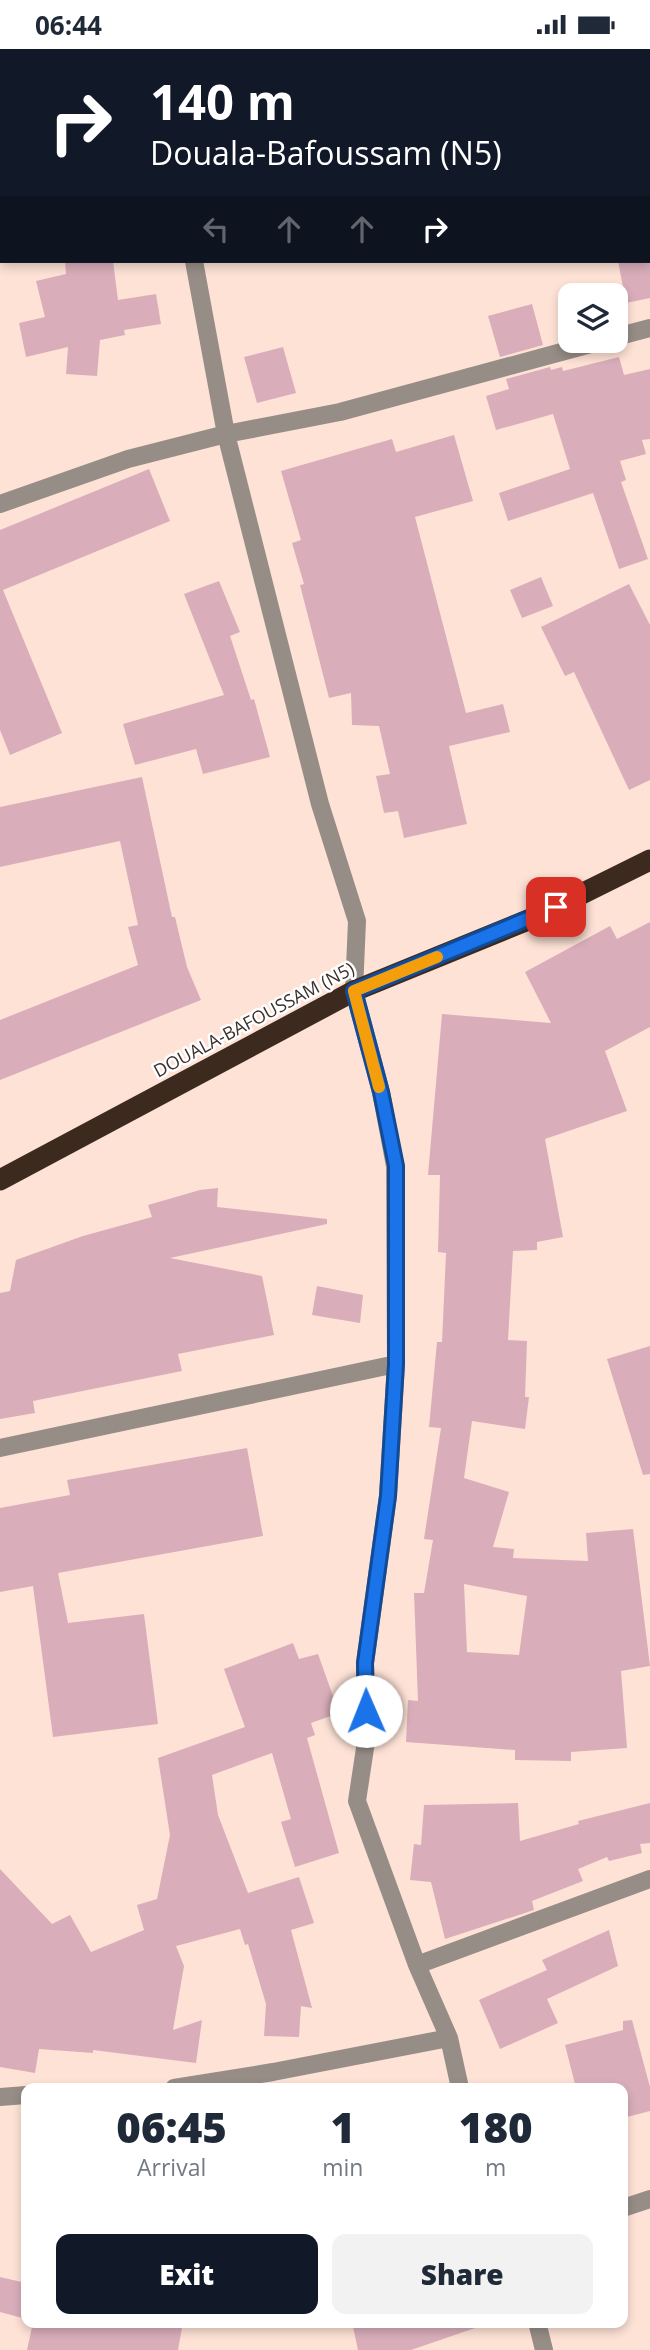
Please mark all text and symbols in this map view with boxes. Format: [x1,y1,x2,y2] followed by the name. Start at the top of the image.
[35,7,102,43] text: 06:44
[150,68,295,134] text: 140 m
[35,77,126,168] icon: right
[150,131,502,174] text: Douala-Bafoussam (N5)
[197,210,235,248] icon: left
[270,210,308,248] icon: ahead
[343,210,381,248] icon: ahead
[416,210,454,248] icon: right
[558,283,628,353] map controls
[558,283,628,353] button: layers
[526,877,586,937] pin
[537,888,575,926] icon: arrive
[149,956,358,1082] street label: DOUALA-BAFOUSSAM (N5)
[329,1674,403,1748] position arrow
[116,2098,227,2155] text: 06:45
[331,2098,355,2155] text: 1
[459,2098,533,2155] text: 180
[137,2151,206,2183] text: Arrival
[322,2151,363,2183] text: min
[485,2151,506,2183] text: m
[56,2234,318,2314] button: Exit
[332,2234,593,2314] button: Share

